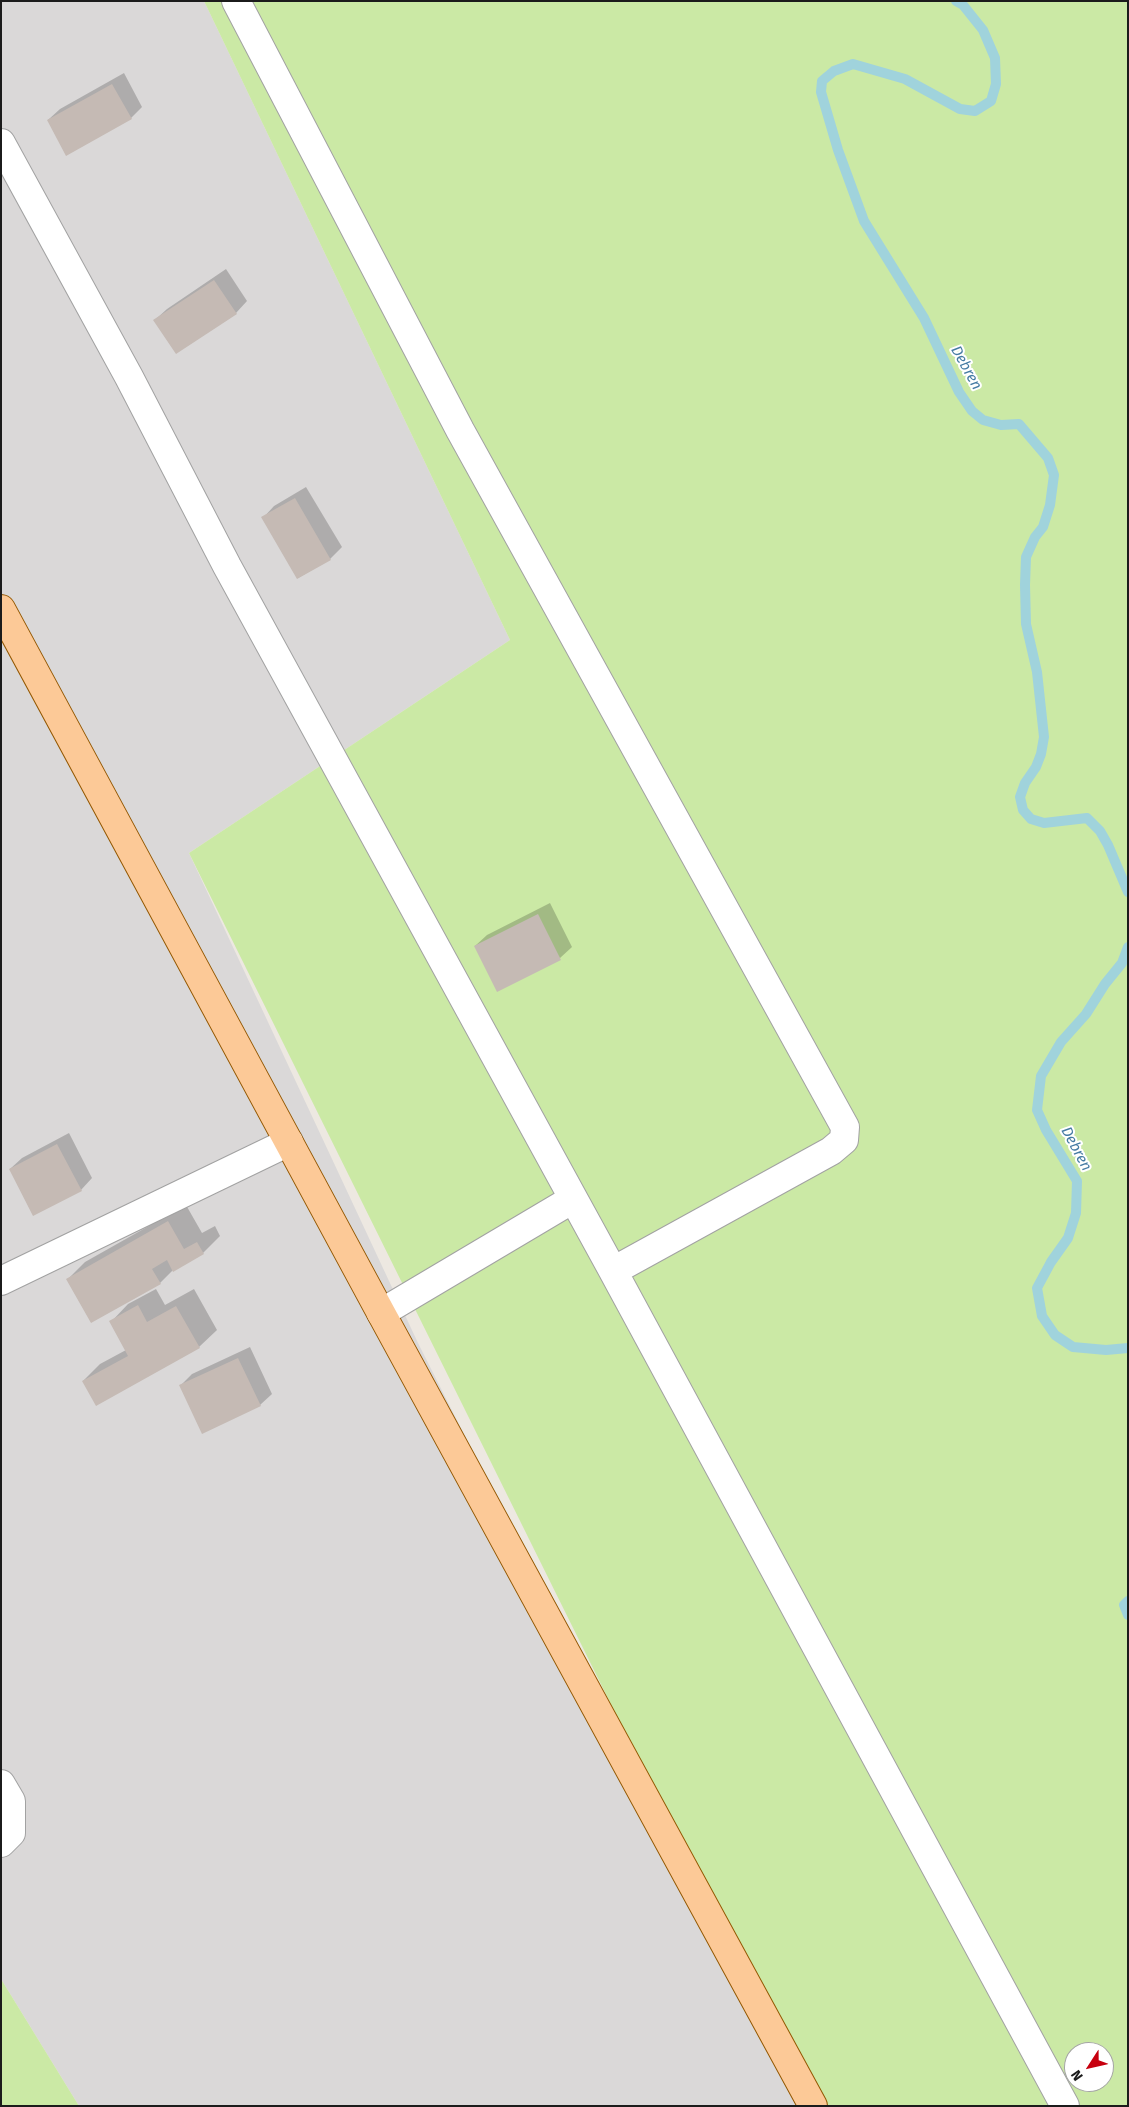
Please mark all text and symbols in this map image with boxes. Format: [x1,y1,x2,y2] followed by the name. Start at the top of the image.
[947,343,985,393] water label: Debren
[1057,1124,1095,1174] water label: Debren
[1064,2042,1114,2092] north arrow
[1067,2067,1087,2084] text: N

